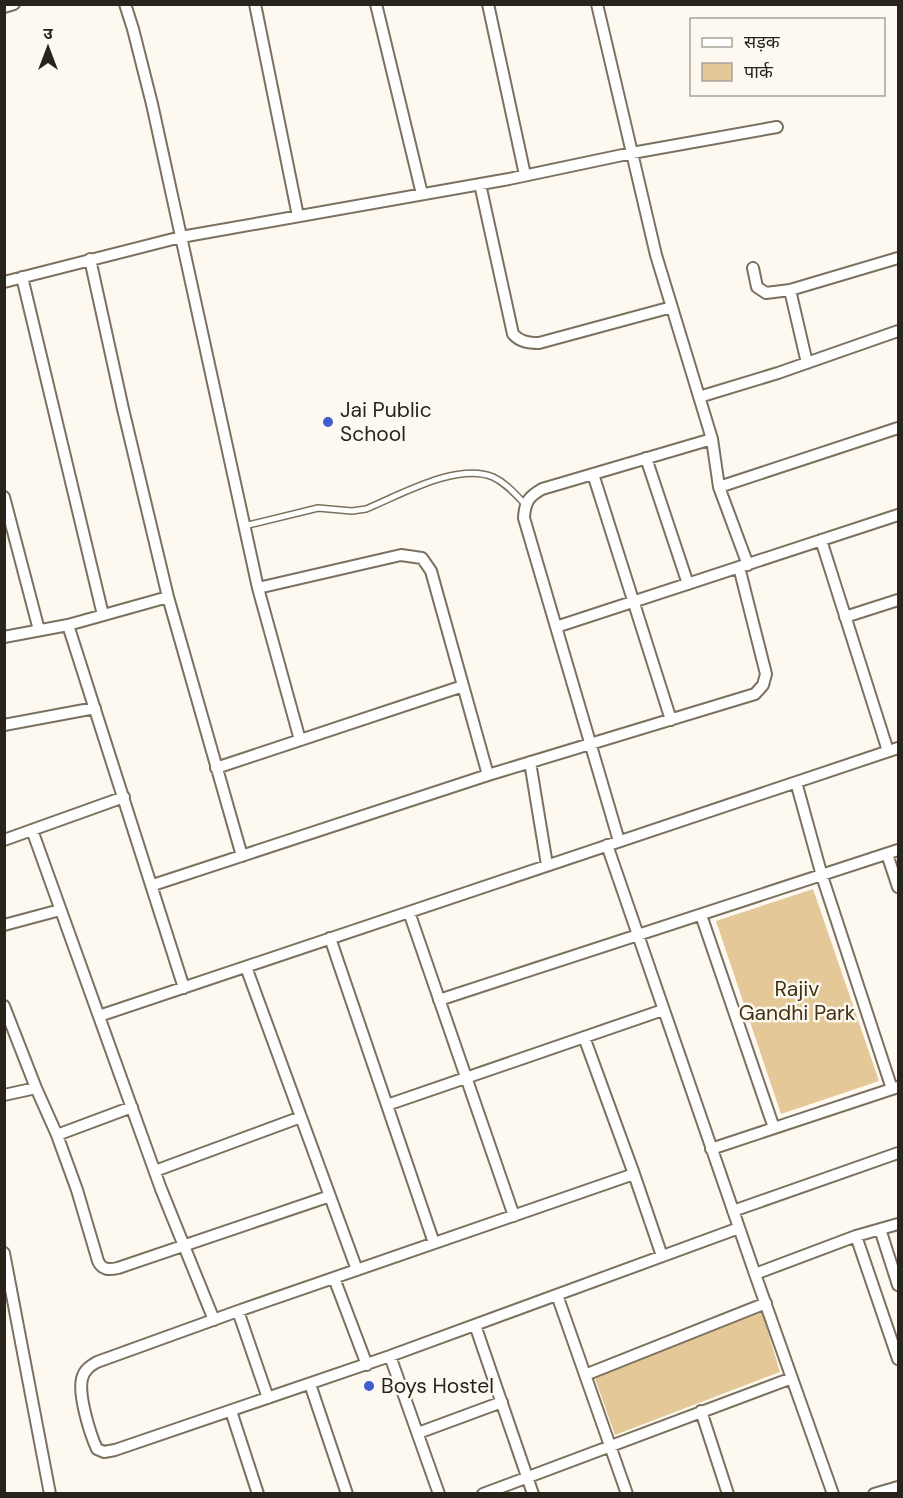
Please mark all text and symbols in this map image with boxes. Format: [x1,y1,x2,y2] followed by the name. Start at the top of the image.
[18,18,78,78] north arrow
[690,18,885,96] legend
[43,23,53,44] text: उ
[744,30,781,54] text: सड़क
[744,60,774,84] text: पार्क
[340,396,432,448] place label: Jai Public School
[321,415,335,429] marker: Jai Public School
[739,975,856,1027] park label: Rajiv Gandhi Park
[381,1372,494,1400] place label: Boys Hostel
[362,1379,376,1393] marker: Boys Hostel

